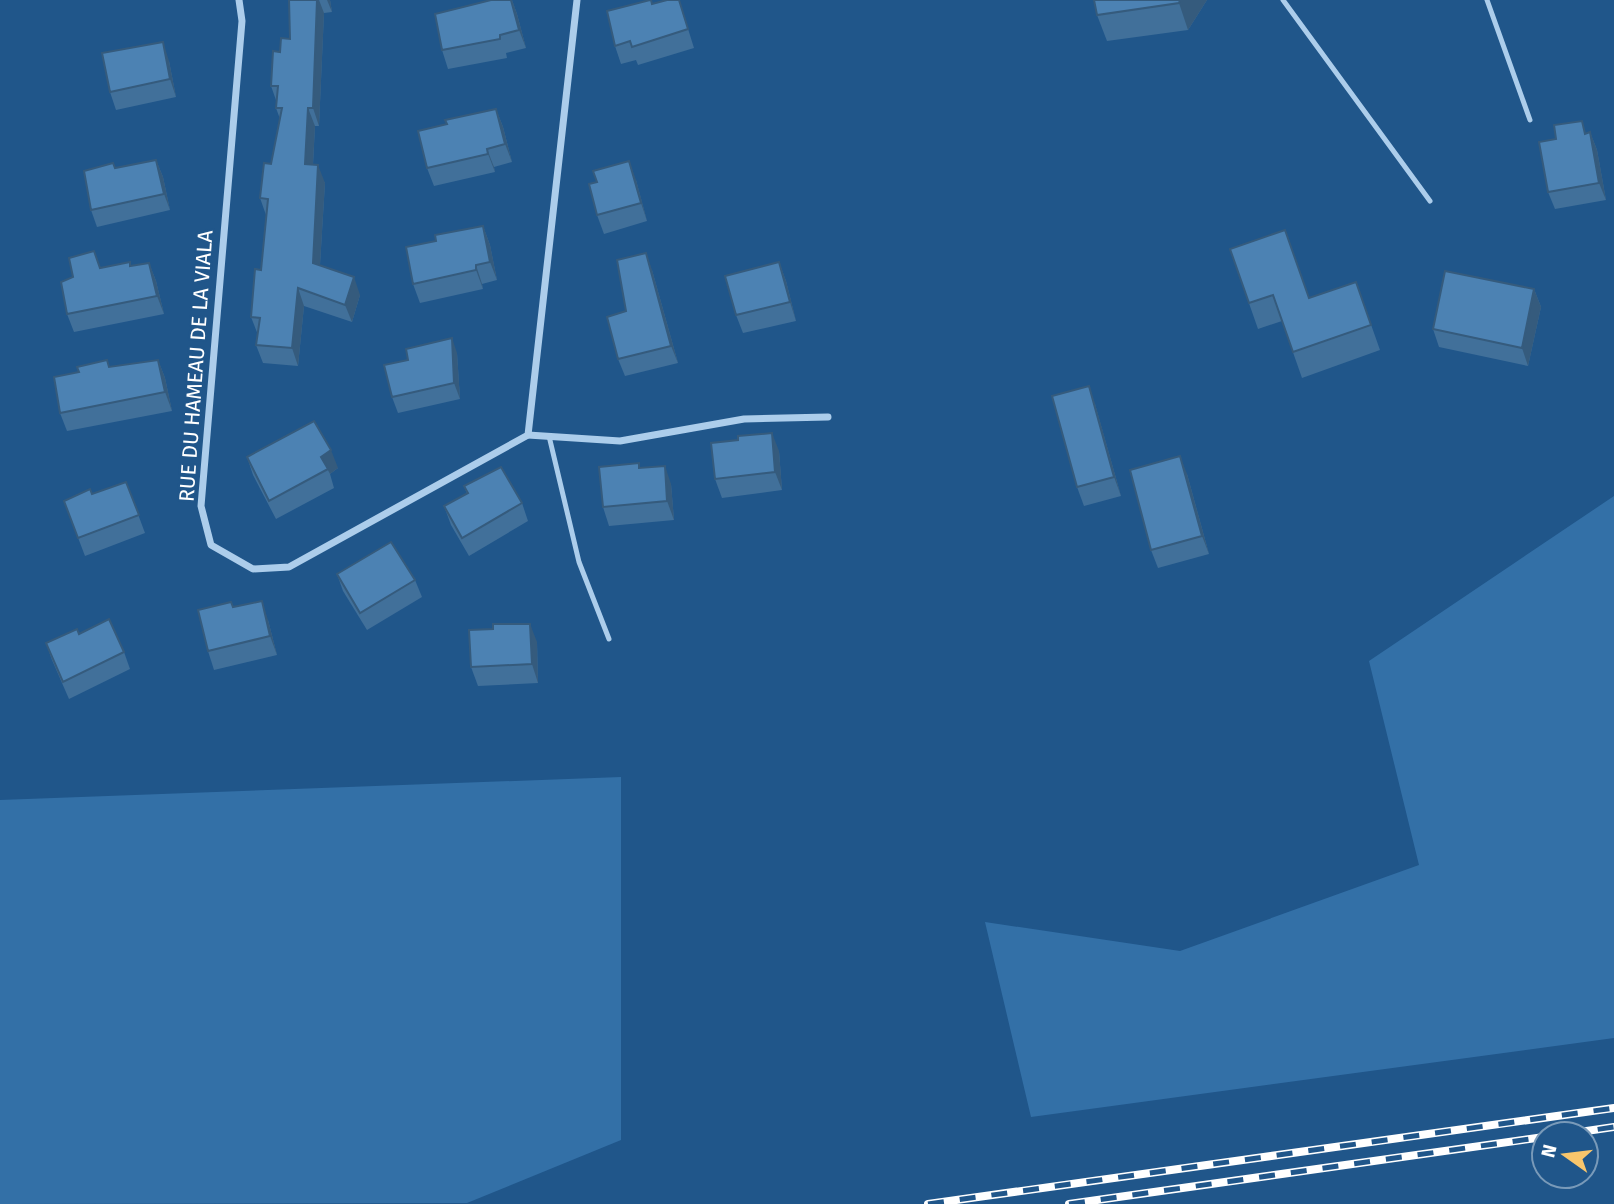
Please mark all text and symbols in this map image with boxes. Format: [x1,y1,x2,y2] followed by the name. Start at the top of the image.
[174,229,218,503] street label: RUE DU HAMEAU DE LA VIALA
[1530,1120,1600,1190] north arrow
[1536,1142,1562,1160] text: N

